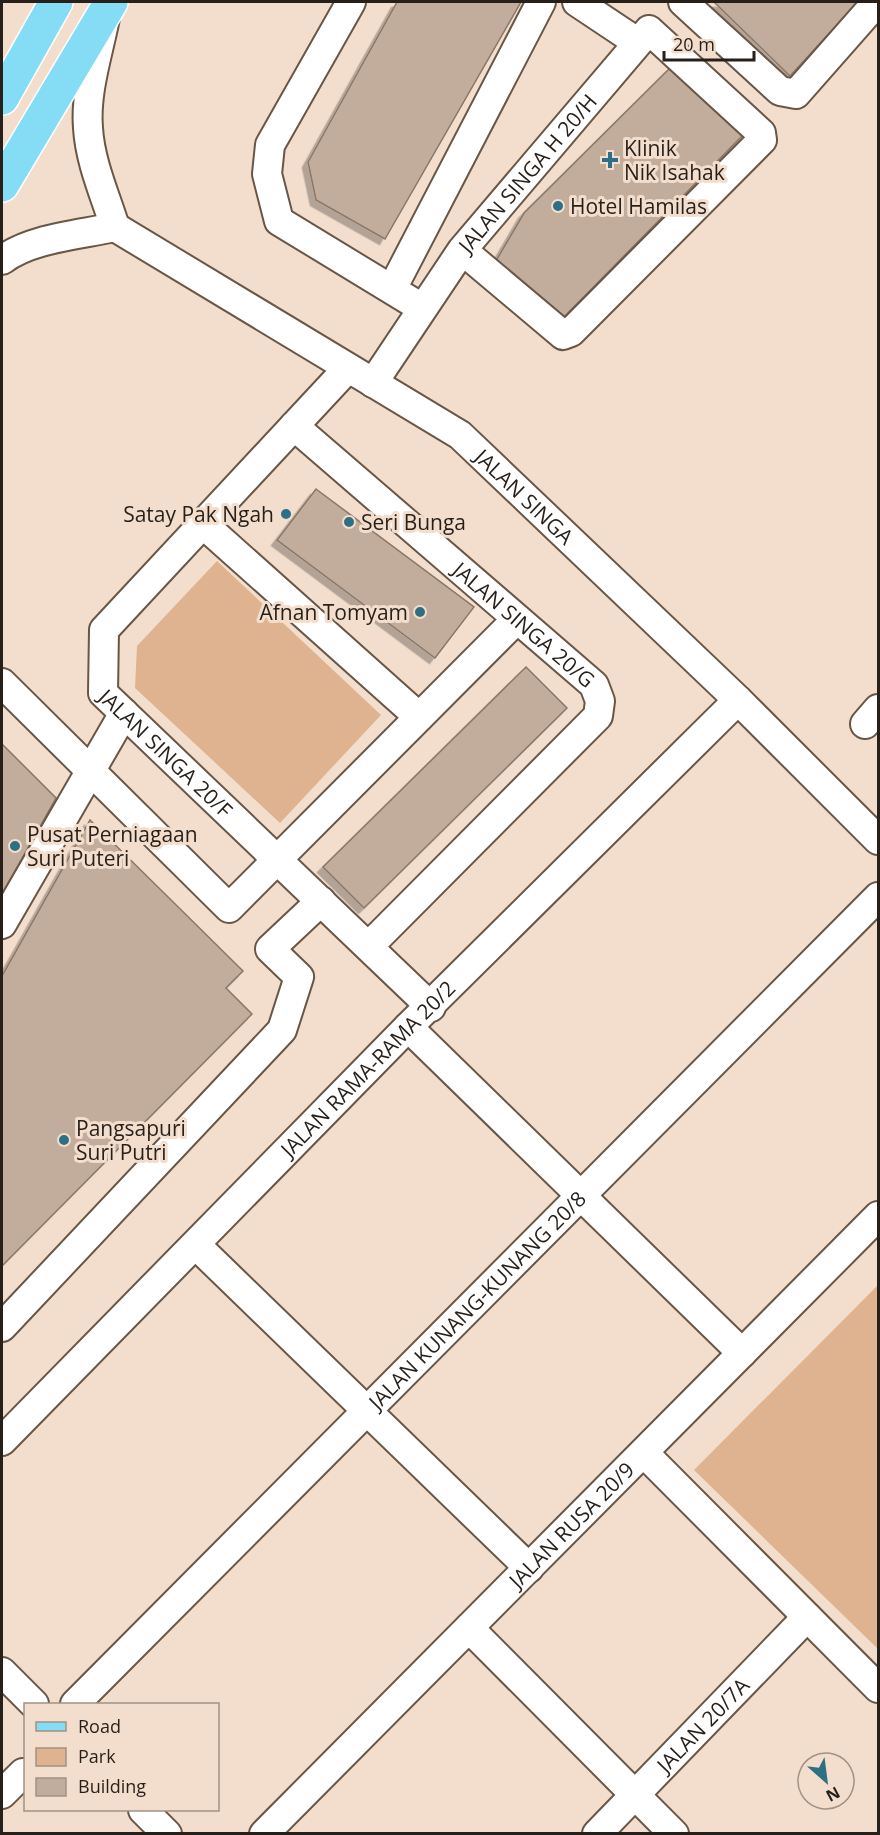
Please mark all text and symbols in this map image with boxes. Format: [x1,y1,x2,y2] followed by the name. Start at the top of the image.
[664,24,754,62] scale bar
[673,32,715,56] text: 20 m
[451,88,603,260] street label: JALAN SINGA H 20/H
[624,134,725,186] place label: Klinik Nik Isahak
[601,151,619,169] marker: Klinik Nik Isahak
[570,192,707,220] place label: Hotel Hamilas
[551,199,565,213] marker: Hotel Hamilas
[468,441,580,551] street label: JALAN SINGA
[123,500,274,528] place label: Satay Pak Ngah
[279,507,293,521] marker: Satay Pak Ngah
[361,508,466,536] place label: Seri Bunga
[342,515,356,529] marker: Seri Bunga
[446,554,601,694] street label: JALAN SINGA 20/G
[260,598,408,626] place label: Afnan Tomyam
[413,605,427,619] marker: Afnan Tomyam
[92,681,239,824] street label: JALAN SINGA 20/F
[27,820,198,872] place label: Pusat Perniagaan Suri Puteri
[8,839,22,853] marker: Pusat Perniagaan Suri Puteri
[273,974,461,1164] street label: JALAN RAMA-RAMA 20/2
[76,1114,186,1166] place label: Pangsapuri Suri Putri
[57,1133,71,1147] marker: Pangsapuri Suri Putri
[361,1185,592,1417] street label: JALAN KUNANG-KUNANG 20/8
[501,1456,640,1595] street label: JALAN RUSA 20/9
[649,1671,756,1780] street label: JALAN 20/7A
[24,1703,219,1811] legend
[78,1714,121,1738] text: Road
[78,1744,116,1768] text: Park
[796,1751,856,1811] north arrow
[78,1774,146,1798] text: Building
[822,1781,844,1807] text: N

